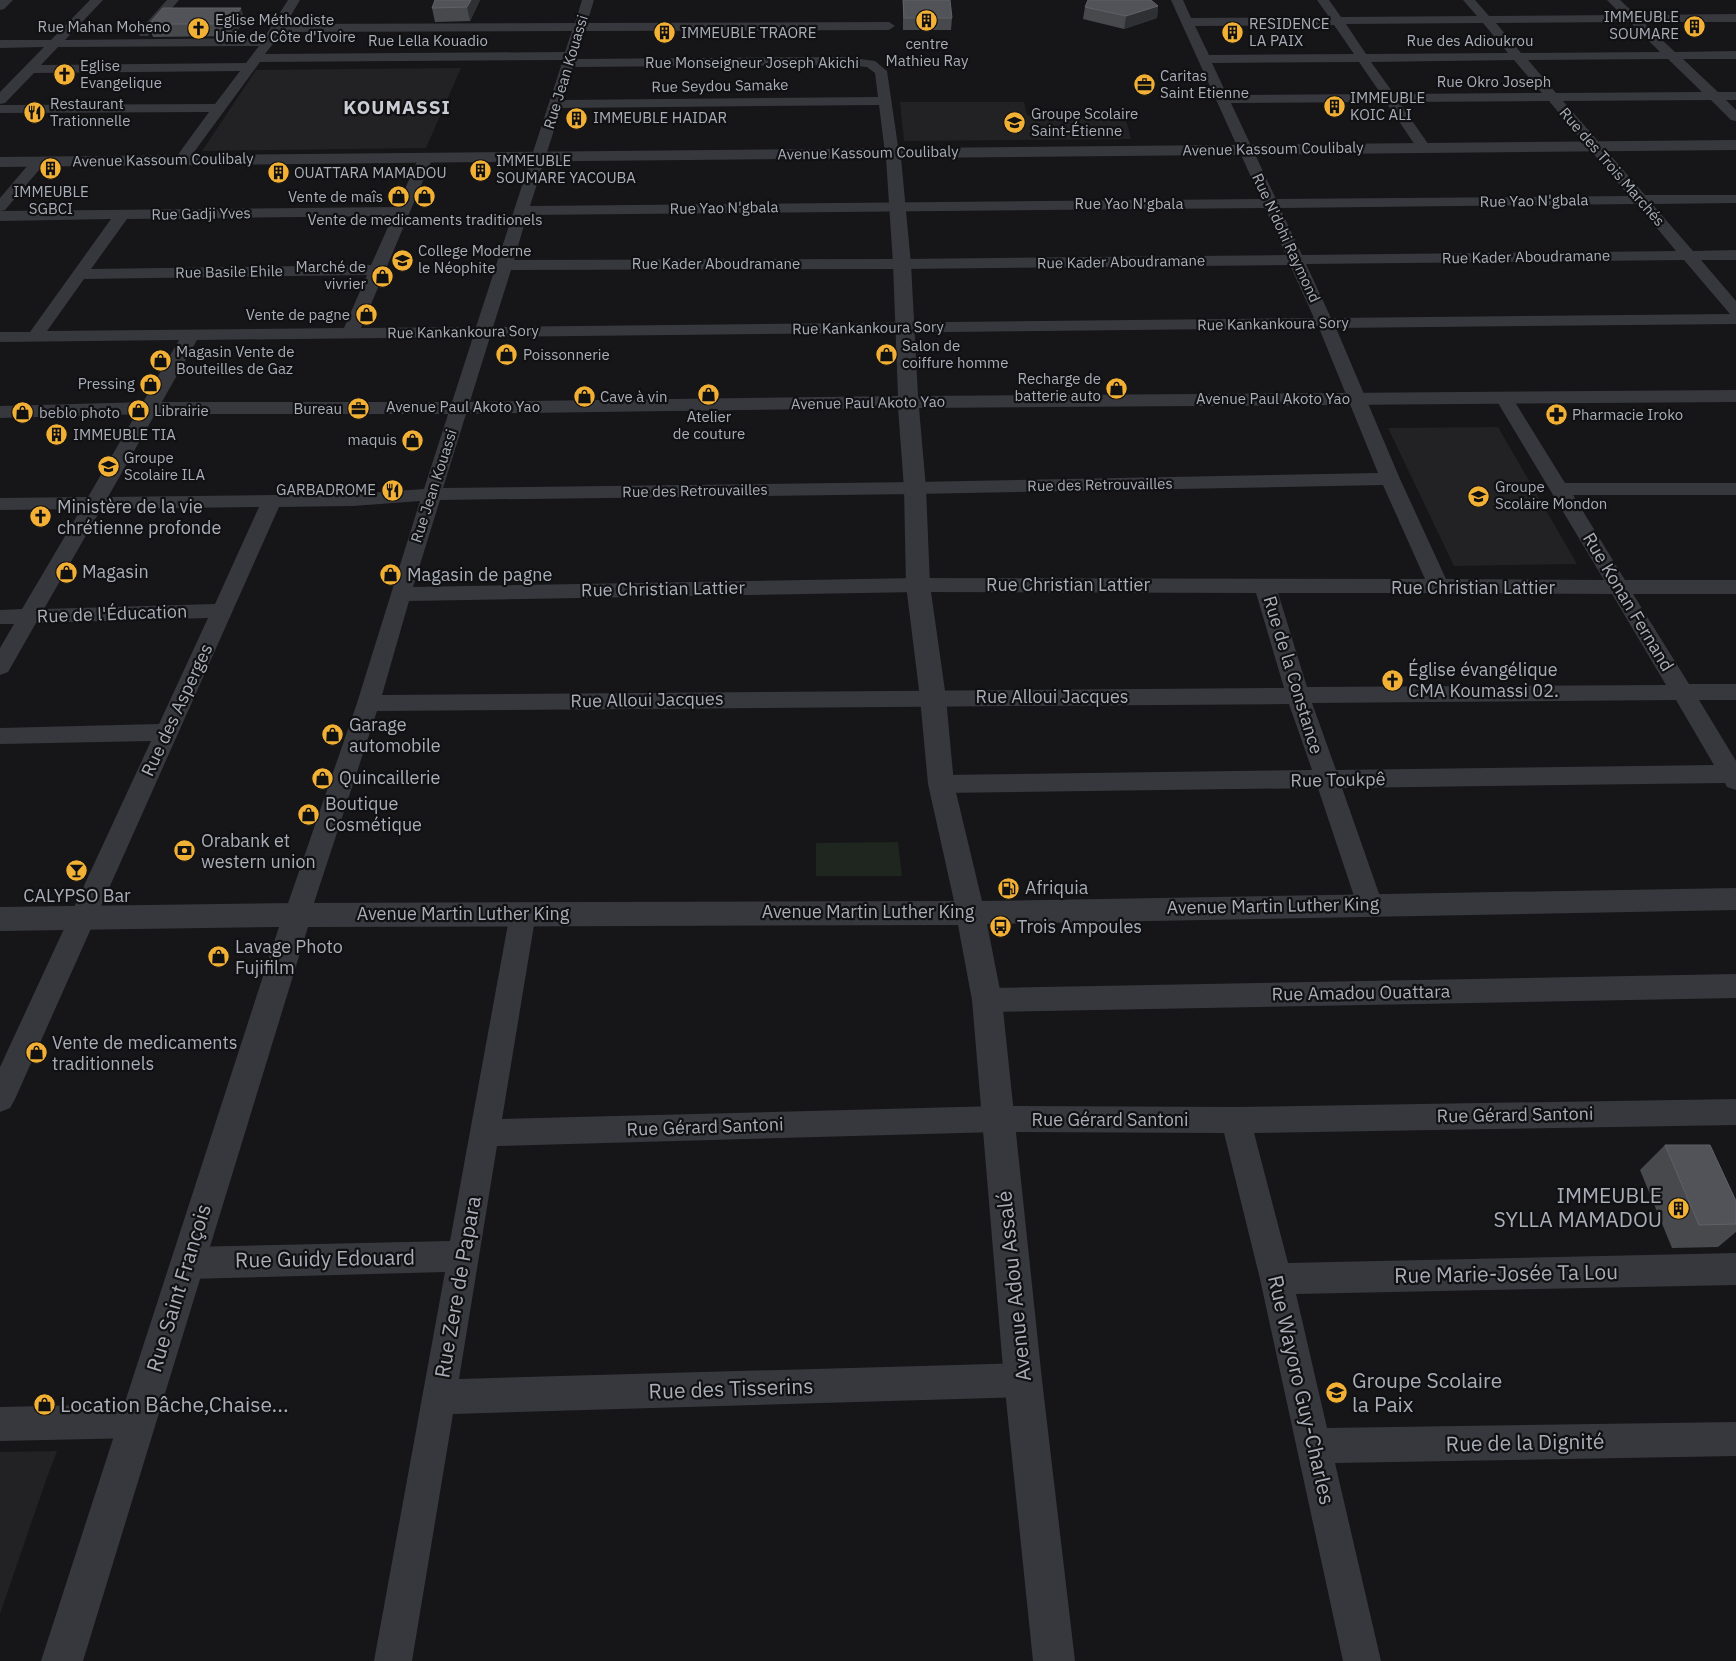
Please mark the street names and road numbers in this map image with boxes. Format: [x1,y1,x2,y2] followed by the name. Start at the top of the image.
[539,13,592,131] street label: Rue Jean Kouassi
[38,17,170,36] street label: Rue Mahan Moheno
[368,31,488,50] street label: Rue Lella Kouadio
[1407,31,1533,50] street label: Rue des Adioukrou
[645,53,859,72] street label: Rue Monseigneur Joseph Akichi
[1437,72,1551,91] street label: Rue Okro Joseph
[651,75,789,96] street label: Rue Seydou Samake
[1556,103,1669,230] street label: Rue des Trois Marchés
[1182,137,1364,160] street label: Avenue Kassoum Coulibaly
[777,141,959,164] street label: Avenue Kassoum Coulibaly
[72,148,254,171] street label: Avenue Kassoum Coulibaly
[1248,170,1325,305] street label: Rue N'dohi Raymond
[1479,190,1589,211] street label: Rue Yao N'gbala
[1075,194,1183,213] street label: Rue Yao N'gbala
[669,197,779,218] street label: Rue Yao N'gbala
[151,203,251,224] street label: Rue Gadji Yves
[1442,246,1610,267] street label: Rue Kader Aboudramane
[1037,251,1205,272] street label: Rue Kader Aboudramane
[632,254,800,273] street label: Rue Kader Aboudramane
[175,261,283,282] street label: Rue Basile Ehile
[1197,313,1350,334] street label: Rue Kankankoura Sory
[792,317,945,338] street label: Rue Kankankoura Sory
[387,321,540,342] street label: Rue Kankankoura Sory
[1196,389,1350,408] street label: Avenue Paul Akoto Yao
[791,392,945,413] street label: Avenue Paul Akoto Yao
[386,397,540,416] street label: Avenue Paul Akoto Yao
[406,427,461,545] street label: Rue Jean Kouassi
[1027,474,1173,495] street label: Rue des Retrouvailles
[622,480,768,501] street label: Rue des Retrouvailles
[1578,528,1679,675] street label: Rue Konan Fernand
[986,573,1150,596] street label: Rue Christian Lattier
[581,576,746,601] street label: Rue Christian Lattier
[1391,576,1555,599] street label: Rue Christian Lattier
[1258,593,1329,757] street label: Rue de la Constance
[36,599,188,628] street label: Rue de l'Éducation
[136,640,217,780] street label: Rue des Asperges
[975,685,1129,708] street label: Rue Alloui Jacques
[570,687,724,712] street label: Rue Alloui Jacques
[1290,767,1386,792] street label: Rue Toukpê
[1167,892,1380,919] street label: Avenue Martin Luther King
[762,900,975,923] street label: Avenue Martin Luther King
[357,902,570,925] street label: Avenue Martin Luther King
[1272,979,1451,1006] street label: Rue Amadou Ouattara
[1436,1102,1594,1127] street label: Rue Gérard Santoni
[1032,1108,1188,1131] street label: Rue Gérard Santoni
[626,1112,784,1141] street label: Rue Gérard Santoni
[989,1189,1037,1383] street label: Avenue Adou Assalé
[427,1194,487,1380] street label: Rue Zere de Papara
[139,1200,217,1375] street label: Rue Saint François
[235,1242,415,1274] street label: Rue Guidy Edouard
[1394,1257,1618,1289] street label: Rue Marie-Josée Ta Lou
[1262,1272,1342,1507] street label: Rue Wayoro Guy-Charles
[648,1371,814,1405] street label: Rue des Tisserins
[1445,1427,1605,1457] street label: Rue de la Dignité

